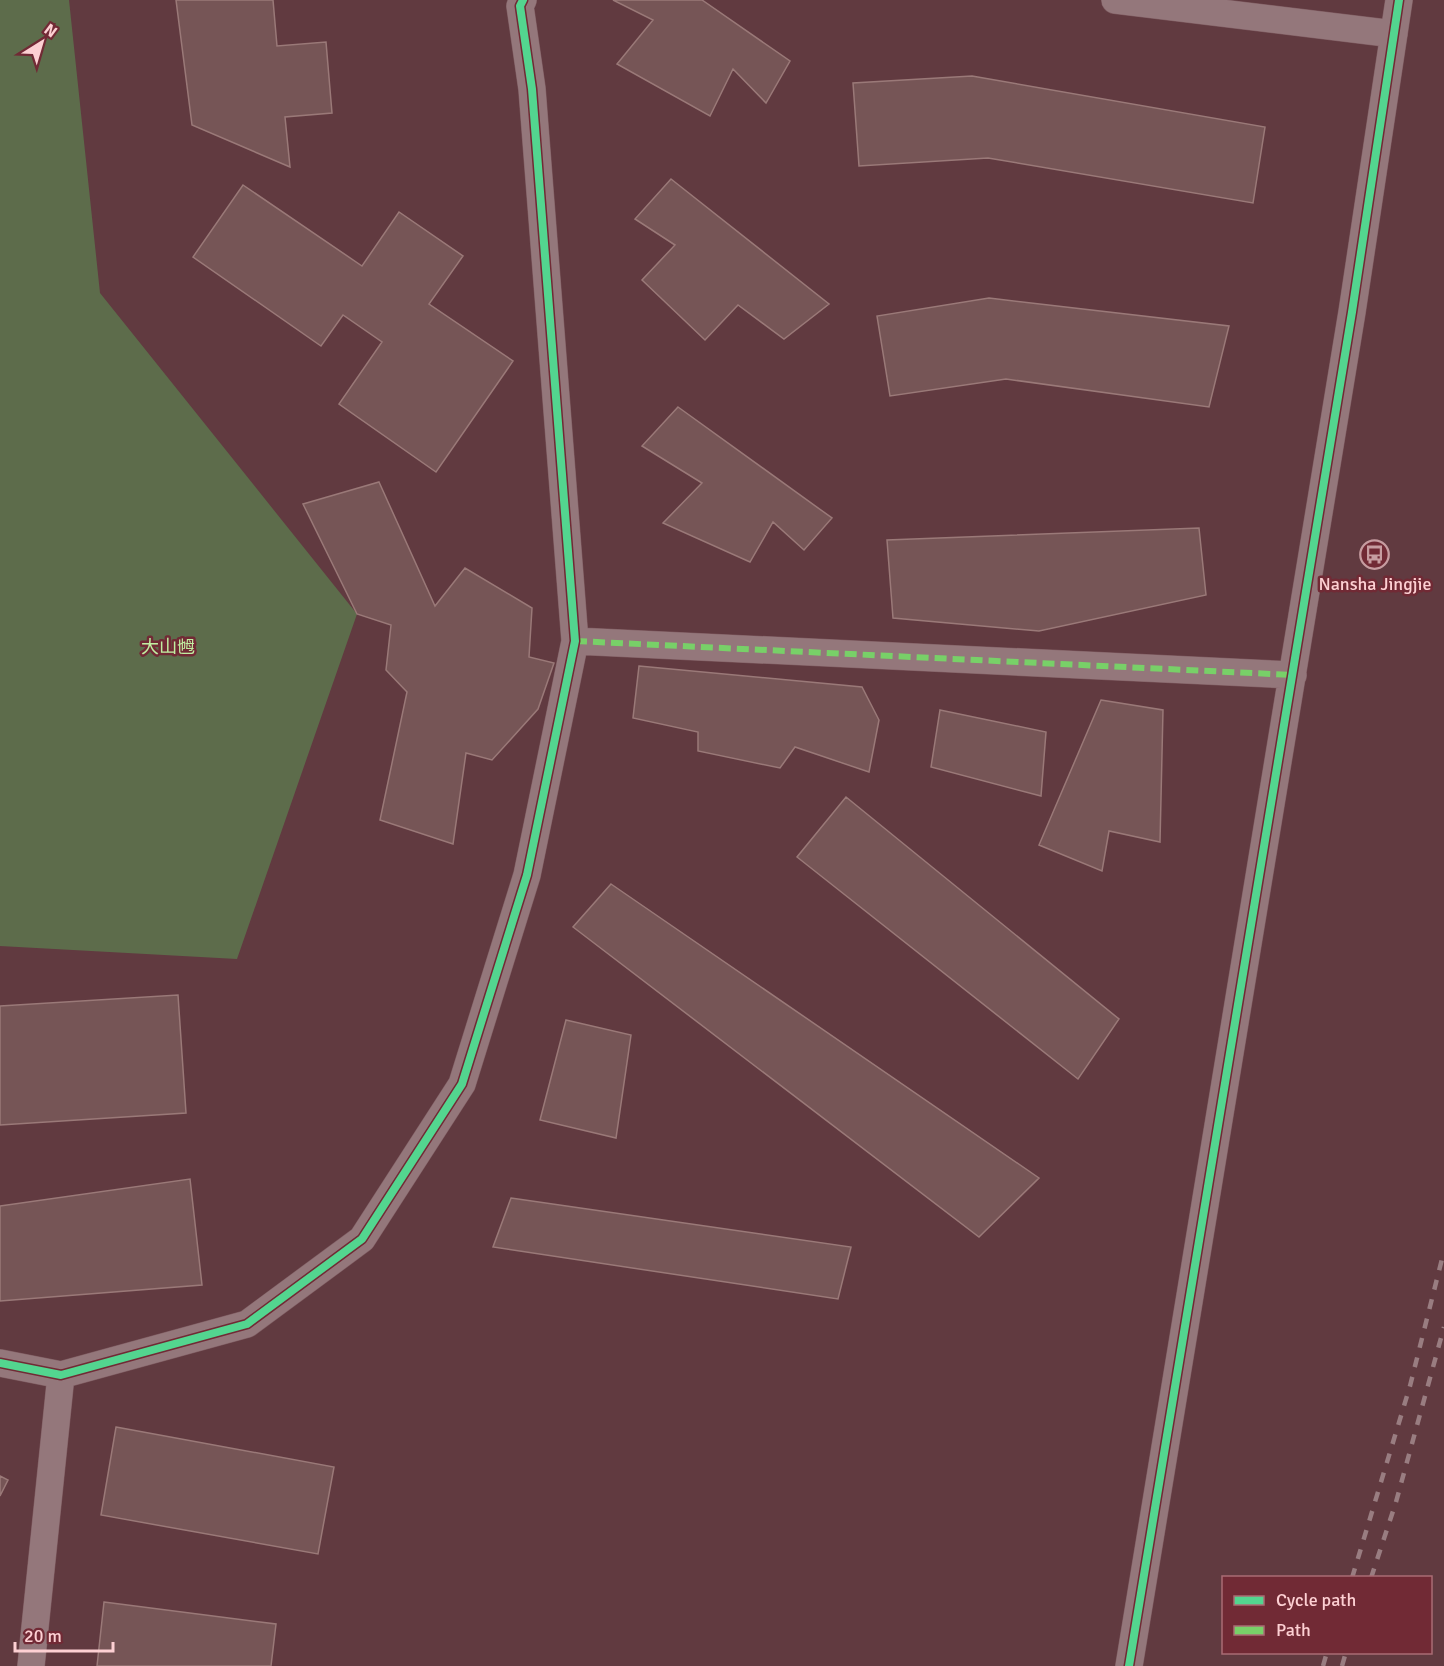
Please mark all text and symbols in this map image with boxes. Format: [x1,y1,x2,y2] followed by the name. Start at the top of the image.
[12,12,72,72] north arrow
[40,19,61,42] text: N
[1359,539,1391,571] bus stop icon: Nansha Jingjie
[1318,573,1432,595] place label: Nansha Jingjie
[141,636,195,658] park label: 大山乸
[1222,1576,1432,1654] legend
[1276,1589,1356,1611] text: Cycle path
[15,1615,112,1653] scale bar
[1276,1619,1311,1641] text: Path
[24,1625,62,1647] text: 20 m

